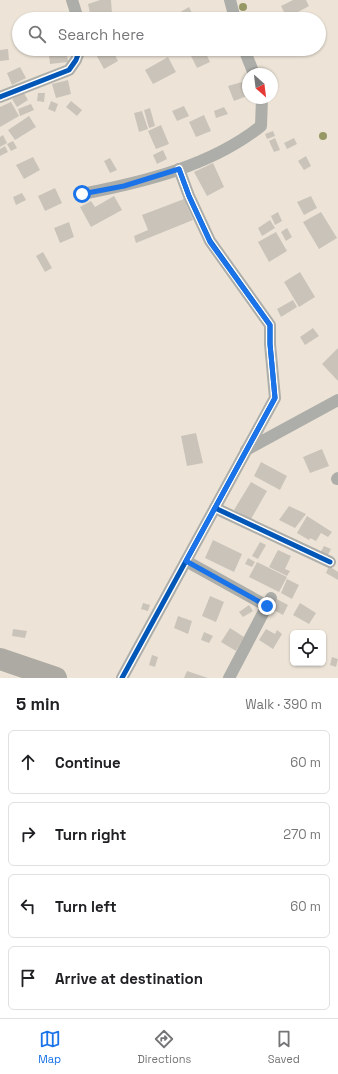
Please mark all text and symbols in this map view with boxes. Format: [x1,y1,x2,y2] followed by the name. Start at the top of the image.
[12,12,326,56] search box
[26,23,48,45] icon: search
[58,25,144,44] text: Search here
[242,68,278,104] north arrow
[73,185,91,203] route start
[258,597,276,615] route end
[290,630,326,666] map controls
[290,630,326,666] button: locate
[16,693,60,715] text: 5 min
[245,696,322,713] text: Walk · 390 m
[17,751,39,773] icon: ahead
[55,753,121,772] text: Continue
[290,754,321,771] text: 60 m
[17,823,39,845] icon: right
[55,825,126,844] text: Turn right
[283,826,321,843] text: 270 m
[17,895,39,917] icon: left
[55,897,117,916] text: Turn left
[290,898,321,915] text: 60 m
[17,967,39,989] icon: arrive
[55,969,203,988] text: Arrive at destination
[38,1028,61,1066] tab: Map
[137,1028,191,1066] tab: Directions
[268,1028,300,1066] tab: Saved

